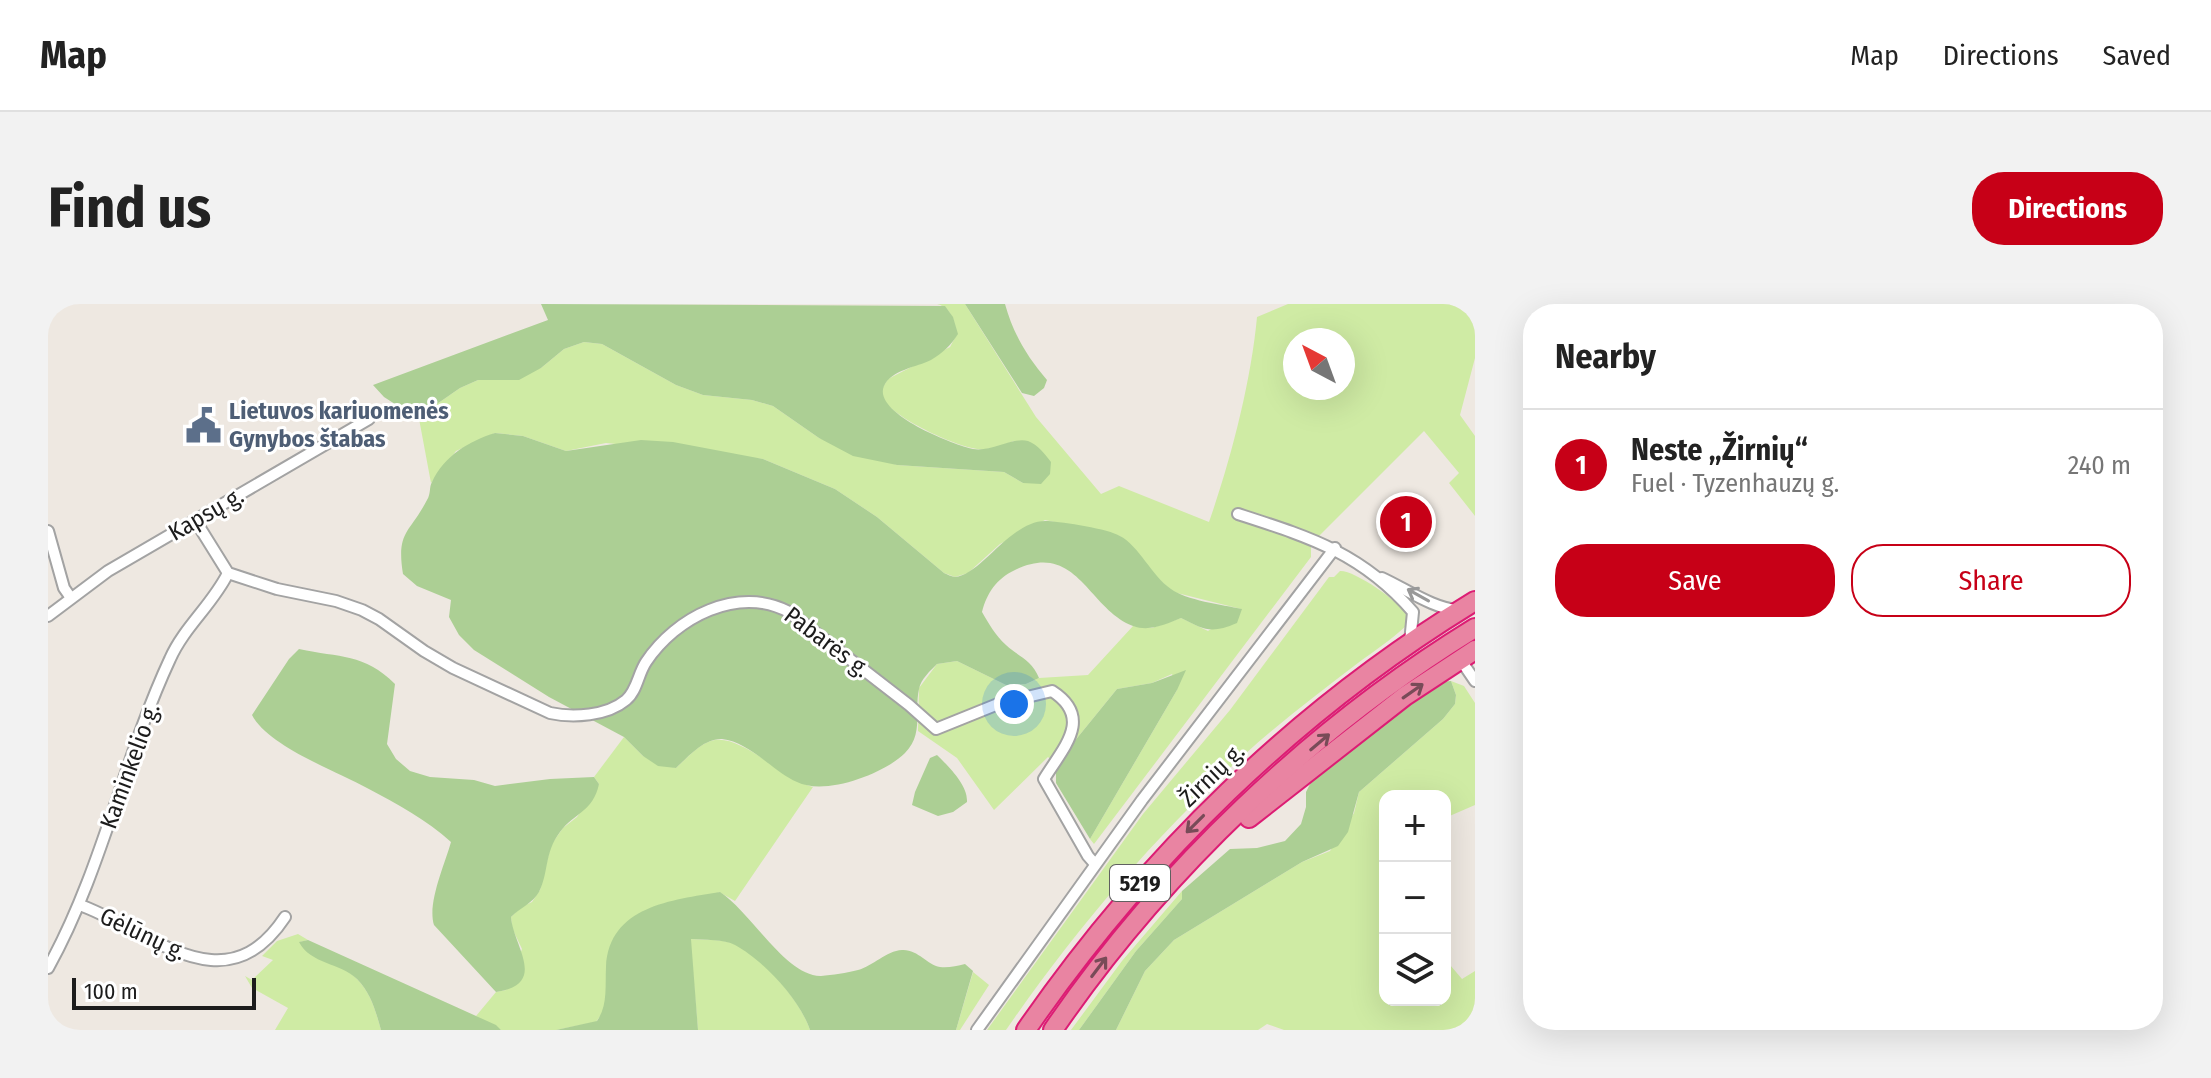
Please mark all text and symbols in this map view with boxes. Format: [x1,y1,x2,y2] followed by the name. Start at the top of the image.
[40,32,107,78] text: Map
[1850,39,1899,72] text: Map
[1943,39,2059,72] text: Directions
[2103,39,2171,72] text: Saved
[1972,172,2163,245] button: Directions
[48,175,211,242] text: Find us
[1283,328,1355,400] north arrow
[1555,336,1656,377] text: Nearby
[229,397,449,453] place label: Lietuvos kariuomenės Gynybos štabas
[184,406,222,444] public building icon: Lietuvos kariuomenės Gynybos štabas
[1631,432,1808,468] text: Neste „Žirnių“
[1576,450,1587,481] text: 1
[2068,450,2131,481] text: 240 m
[1631,468,1839,499] text: Fuel · Tyzenhauzų g.
[164,481,248,547] street label: Kapsų g.
[1380,492,1432,552] pin: 1
[1555,544,1835,617] button: Save
[1851,544,2131,617] button: Share
[1407,587,1430,603] one-way arrow
[779,601,875,683] street label: Pabarės g.
[1402,683,1424,699] one-way arrow
[994,684,1034,724] your location
[94,700,166,832] street label: Kaminkelio g.
[1309,733,1329,751] one-way arrow
[1174,737,1250,813] street label: Žirnių g.
[1379,790,1451,1006] map controls
[1379,790,1451,862] button: +
[1186,814,1205,833] one-way arrow
[1379,862,1451,934] button: −
[1110,865,1170,901] road number: 5219
[96,902,190,966] street label: Gėlūnų g.
[1379,934,1451,1006] button: layers
[1090,957,1107,978] one-way arrow
[72,974,256,1010] scale bar
[84,978,138,1005] text: 100 m

